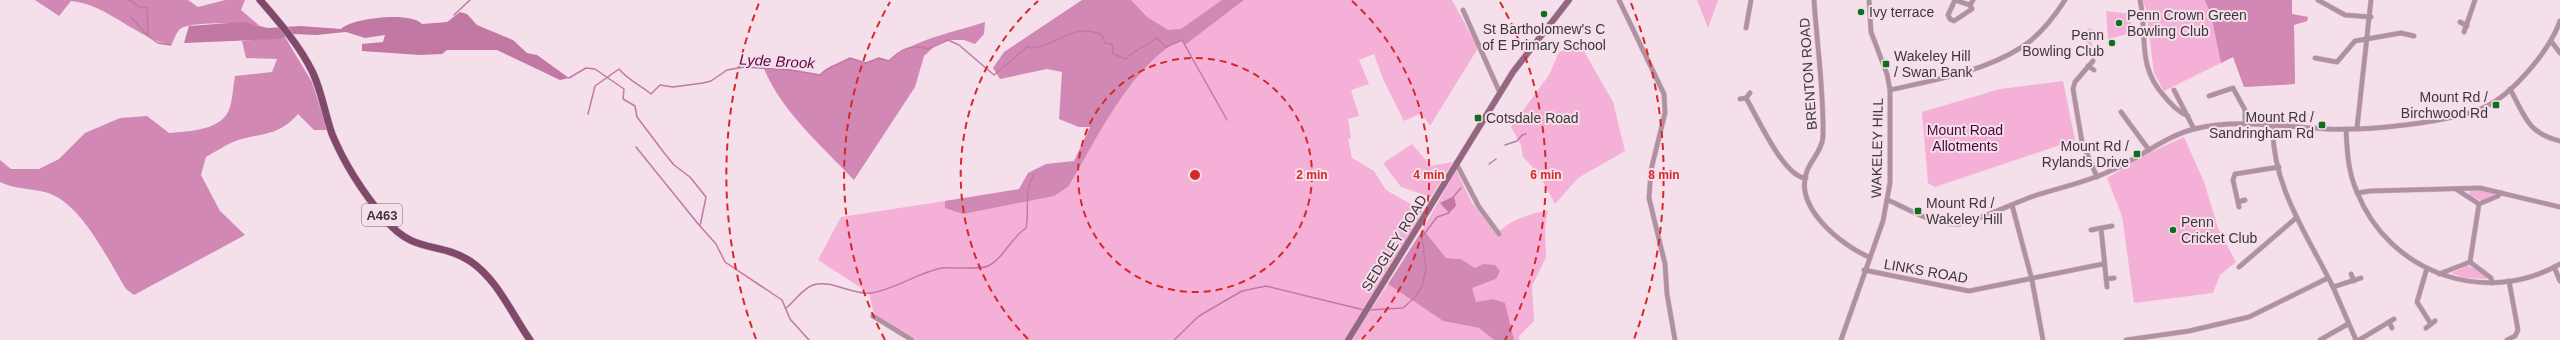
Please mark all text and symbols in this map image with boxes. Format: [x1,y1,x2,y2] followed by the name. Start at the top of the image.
[1869,4,1935,20] place label: Ivy terrace
[1856,7,1866,17] marker: Ivy terrace
[2127,7,2247,39] place label: Penn Crown Green Bowling Club
[1539,9,1549,19] marker: St Bartholomew's C of E Primary School
[1796,17,1820,131] street label: BRENTON ROAD
[2114,18,2124,28] marker: Penn Crown Green Bowling Club
[1482,21,1606,53] place label: St Bartholomew's C of E Primary School
[2022,27,2104,59] place label: Penn Bowling Club
[2107,38,2117,48] marker: Penn Bowling Club
[1894,48,1974,80] place label: Wakeley Hill / Swan Bank
[739,51,817,72] water label: Lyde Brook
[1881,59,1891,69] marker: Wakeley Hill / Swan Bank
[2401,89,2488,121] place label: Mount Rd / Birchwood Rd
[1868,97,1886,198] street label: WAKELEY HILL
[2491,100,2501,110] marker: Mount Rd / Birchwood Rd
[2209,109,2314,141] place label: Mount Rd / Sandringham Rd
[1486,110,1579,126] place label: Cotsdale Road
[1473,113,1483,123] marker: Cotsdale Road
[2317,120,2327,130] marker: Mount Rd / Sandringham Rd
[1927,122,2003,154] park label: Mount Road Allotments
[2042,138,2129,170] place label: Mount Rd / Rylands Drive
[2132,149,2142,159] marker: Mount Rd / Rylands Drive
[1188,168,1202,182] centre of rings
[1296,168,1328,182] text: 2 min
[1413,168,1445,182] text: 4 min
[1530,168,1562,182] text: 6 min
[1648,168,1680,182] text: 8 min
[1358,192,1430,294] street label: SEDGLEY ROAD
[1926,195,2003,227] place label: Mount Rd / Wakeley Hill
[362,204,402,226] road number: A463
[1913,206,1923,216] marker: Mount Rd / Wakeley Hill
[2181,214,2257,246] place label: Penn Cricket Club
[2168,225,2178,235] marker: Penn Cricket Club
[1883,256,1969,286] street label: LINKS ROAD

